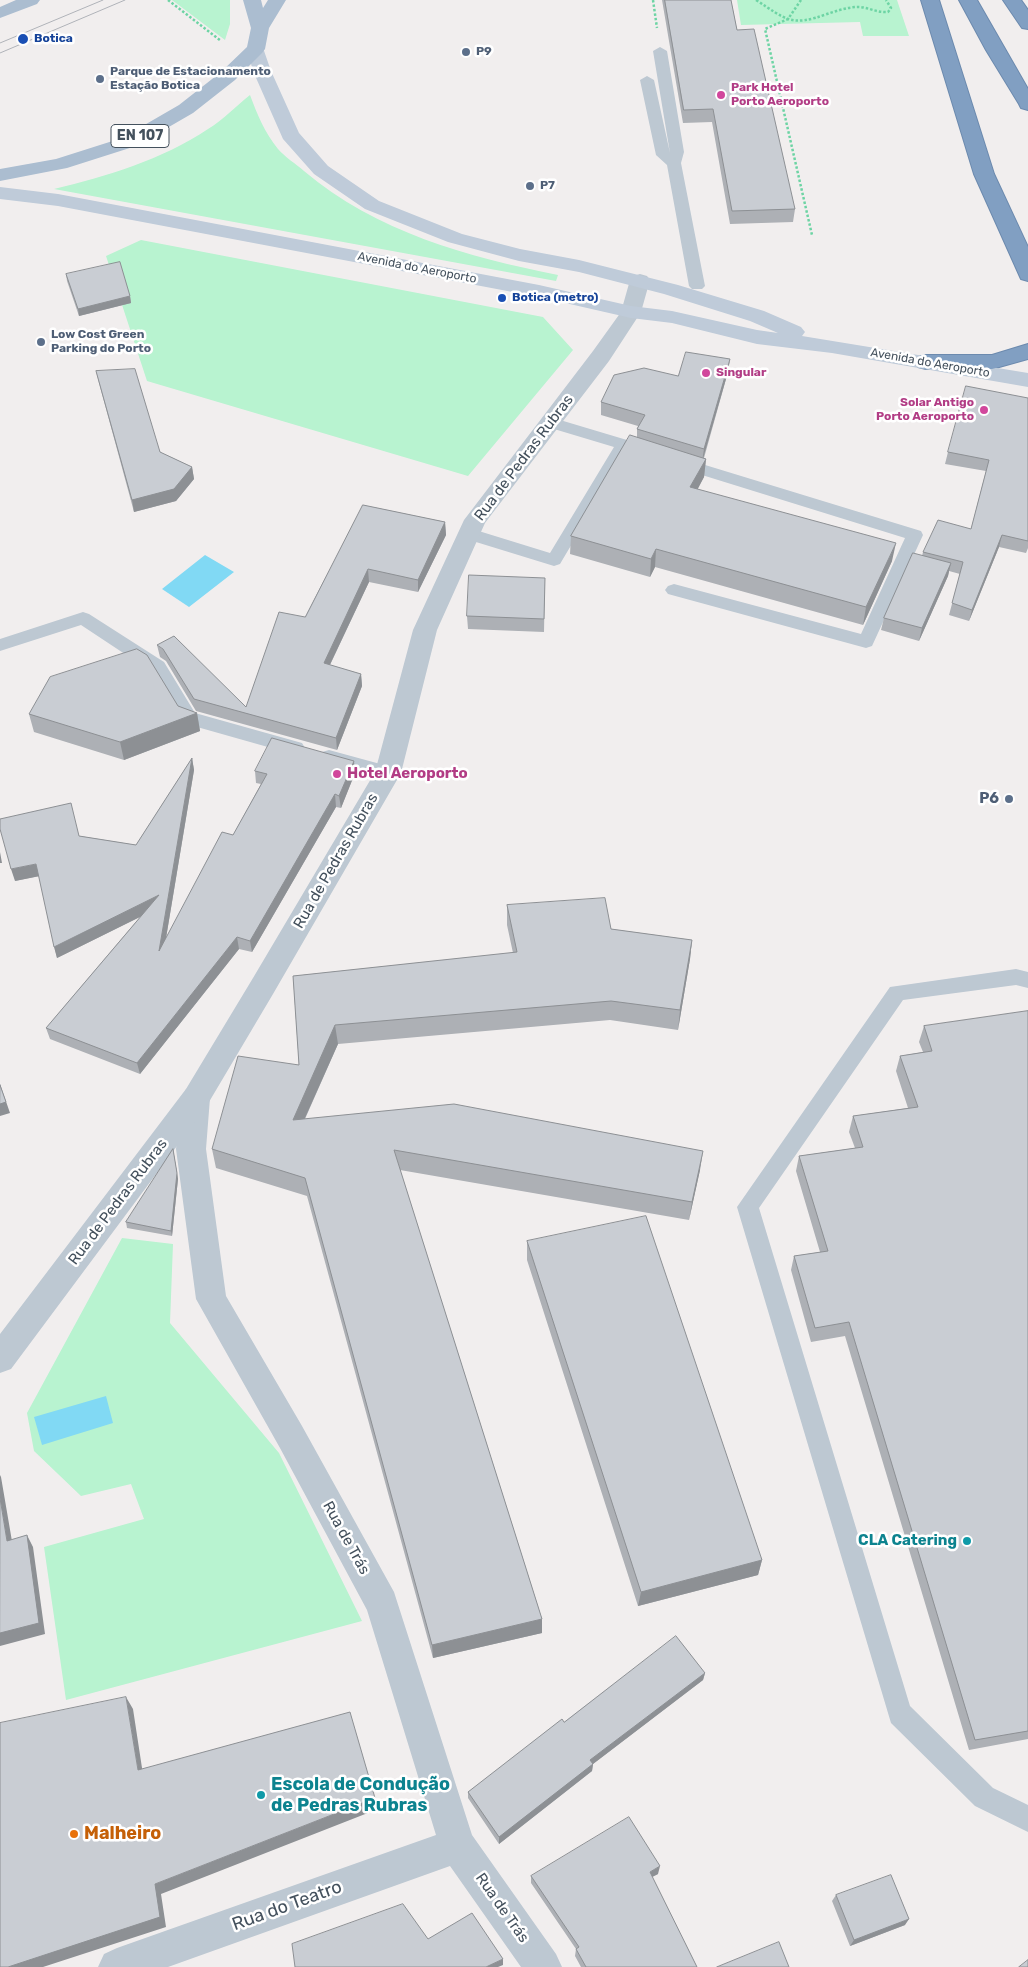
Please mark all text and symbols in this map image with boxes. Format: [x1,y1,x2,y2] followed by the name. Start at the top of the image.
[16,32,30,46] marker: Botica
[34,32,73,46] place label: Botica
[476,45,492,59] place label: P9
[460,46,472,58] marker: P9
[110,65,271,93] place label: Parque de Estacionamento Estação Botica
[94,73,106,85] marker: Parque de Estacionamento Estação Botica
[731,81,829,109] place label: Park Hotel Porto Aeroporto
[715,89,727,101] marker: Park Hotel Porto Aeroporto
[111,124,169,148] road number: EN 107
[540,179,555,193] place label: P7
[524,180,536,192] marker: P7
[356,249,478,287] street label: Avenida do Aeroporto
[512,291,598,305] place label: Botica (metro)
[496,292,508,304] marker: Botica (metro)
[51,328,151,356] place label: Low Cost Green Parking do Porto
[35,336,47,348] marker: Low Cost Green Parking do Porto
[869,345,991,381] street label: Avenida do Aeroporto
[716,366,766,380] place label: Singular
[700,367,712,379] marker: Singular
[471,391,577,525] street label: Rua de Pedras Rubras
[876,396,974,424] place label: Solar Antigo Porto Aeroporto
[978,404,990,416] marker: Solar Antigo Porto Aeroporto
[347,765,468,783] place label: Hotel Aeroporto
[331,768,343,780] marker: Hotel Aeroporto
[290,790,382,932] street label: Rua de Pedras Rubras
[979,790,999,808] place label: P6
[1003,793,1015,805] marker: P6
[65,1135,171,1269] street label: Rua de Pedras Rubras
[319,1498,373,1578] street label: Rua de Trás
[858,1532,957,1550] place label: CLA Catering
[961,1535,973,1547] marker: CLA Catering
[271,1774,450,1816] place label: Escola de Condução de Pedras Rubras
[255,1789,267,1801] marker: Escola de Condução de Pedras Rubras
[84,1823,161,1845] place label: Malheiro
[68,1828,80,1840] marker: Malheiro
[471,1870,533,1946] street label: Rua de Trás
[229,1876,345,1936] street label: Rua do Teatro

